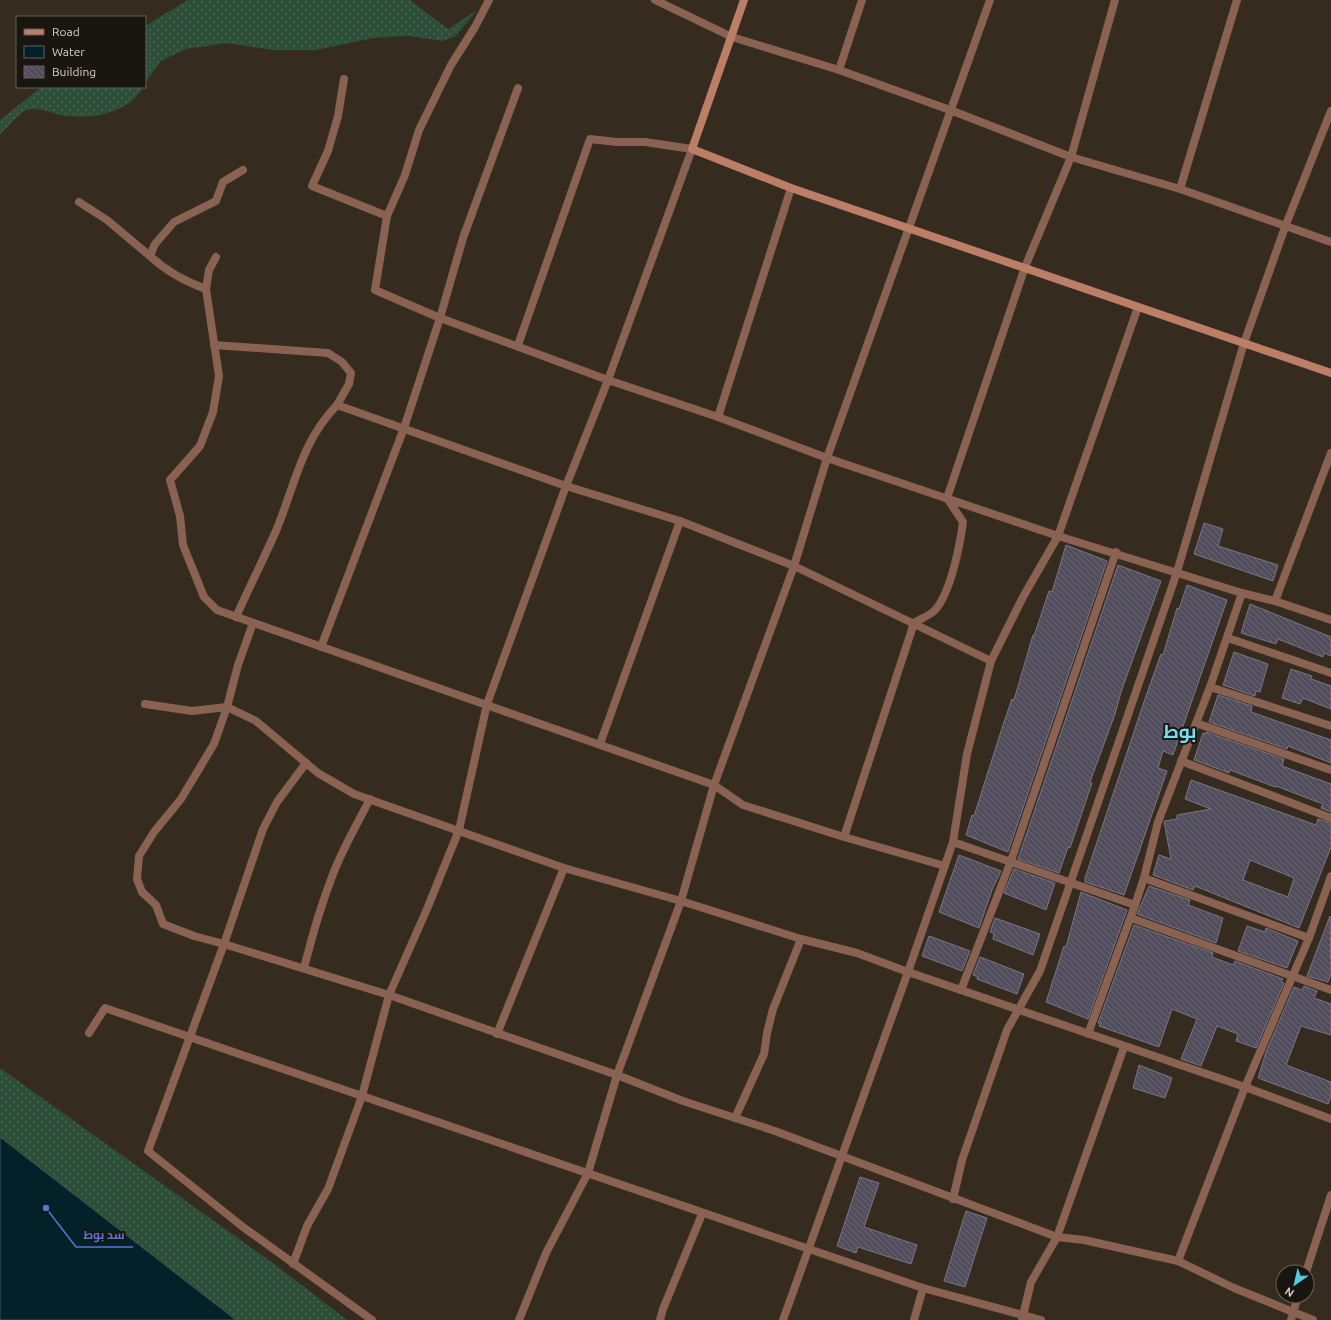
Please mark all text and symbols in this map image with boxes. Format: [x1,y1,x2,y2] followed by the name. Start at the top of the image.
[16,16,146,88] legend
[52,25,80,38] text: Road
[52,45,85,58] text: Water
[52,65,96,78] text: Building
[1163,720,1197,743] district label: بوط
[76,1223,133,1247] callout: سد بوط
[83,1228,125,1243] text: سد بوط
[1275,1264,1315,1304] north arrow
[1283,1285,1296,1300] text: N

